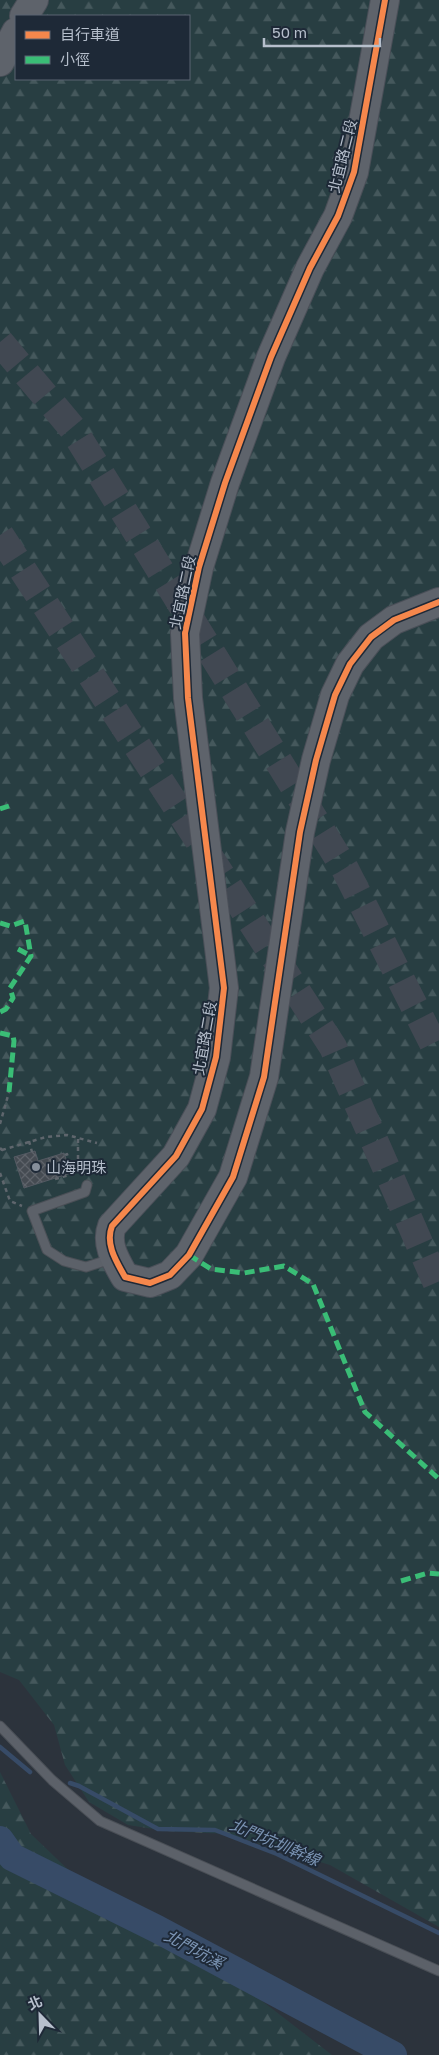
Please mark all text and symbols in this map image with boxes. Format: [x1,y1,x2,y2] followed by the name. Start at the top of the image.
[15,15,190,80] legend
[264,15,380,47] scale bar
[272,23,307,41] text: 50 m
[60,25,120,43] text: 自行車道
[60,50,90,68] text: 小徑
[324,117,360,195] street label: 北宜路二段
[165,553,199,631] street label: 北宜路二段
[189,999,219,1077] street label: 北宜路二段
[46,1158,107,1176] place label: 山海明珠
[30,1161,42,1173] marker: 山海明珠
[227,1814,325,1871] water label: 北門坑圳幹線
[161,1925,229,1974] water label: 北門坑溪
[15,1990,65,2040] north arrow
[25,1992,44,2013] text: 北

